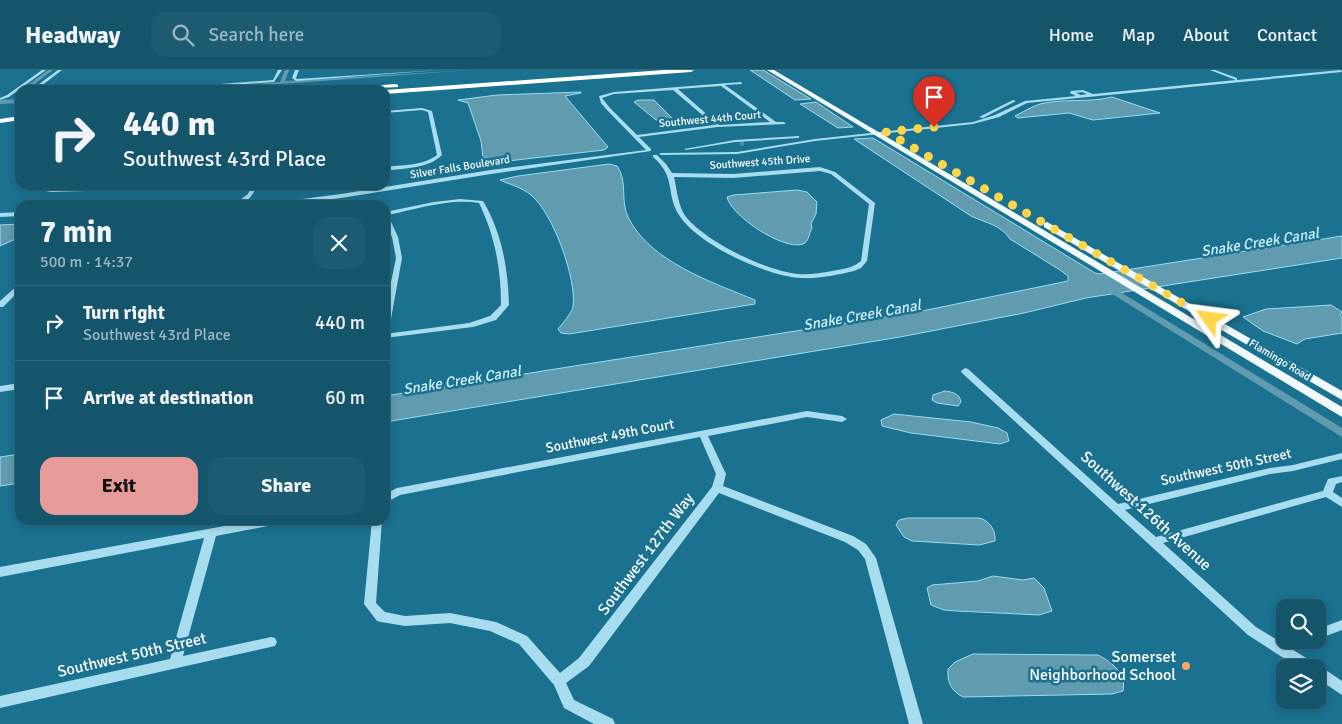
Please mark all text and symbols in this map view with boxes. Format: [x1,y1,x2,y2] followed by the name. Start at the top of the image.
[151,12,501,57] search box
[25,20,121,50] text: Headway
[169,21,197,49] icon: search
[209,23,304,47] text: Search here
[1049,24,1094,46] text: Home
[1122,24,1155,46] text: Map
[1183,24,1229,46] text: About
[1257,24,1317,46] text: Contact
[913,76,955,127] pin
[920,83,948,111] icon: arrive
[123,102,216,145] text: 440 m
[40,105,105,170] icon: right
[658,108,762,130] street label: Southwest 44th Court
[123,145,326,172] text: Southwest 43rd Place
[709,152,811,172] street label: Southwest 45th Drive
[409,153,511,181] street label: Silver Falls Boulevard
[40,214,112,251] text: 7 min
[313,217,365,269] button: close
[1200,224,1322,260] water label: Snake Creek Canal
[40,252,133,272] text: 500 m · 14:37
[1183,292,1235,344] position arrow
[802,296,924,334] water label: Snake Creek Canal
[83,301,165,325] text: Turn right
[40,309,68,337] icon: right
[315,311,365,335] text: 440 m
[83,325,231,345] text: Southwest 43rd Place
[1247,336,1313,384] street label: Flamingo Road
[402,362,524,398] water label: Snake Creek Canal
[40,384,68,412] icon: arrive
[83,386,254,410] text: Arrive at destination
[325,386,365,410] text: 60 m
[544,415,676,457] street label: Southwest 49th Court
[1159,445,1293,489] street label: Southwest 50th Street
[1076,447,1216,575] street label: Southwest 126th Avenue
[40,457,198,515] button: Exit
[208,457,365,515] button: Share
[594,489,699,619] street label: Southwest 127th Way
[1276,599,1326,709] map controls
[1276,599,1326,649] button: search
[56,628,209,682] street label: Southwest 50th Street
[1029,647,1176,685] place label: Somerset Neighborhood School
[1276,659,1326,709] button: layers
[1180,660,1192,672] marker: Somerset Neighborhood School

